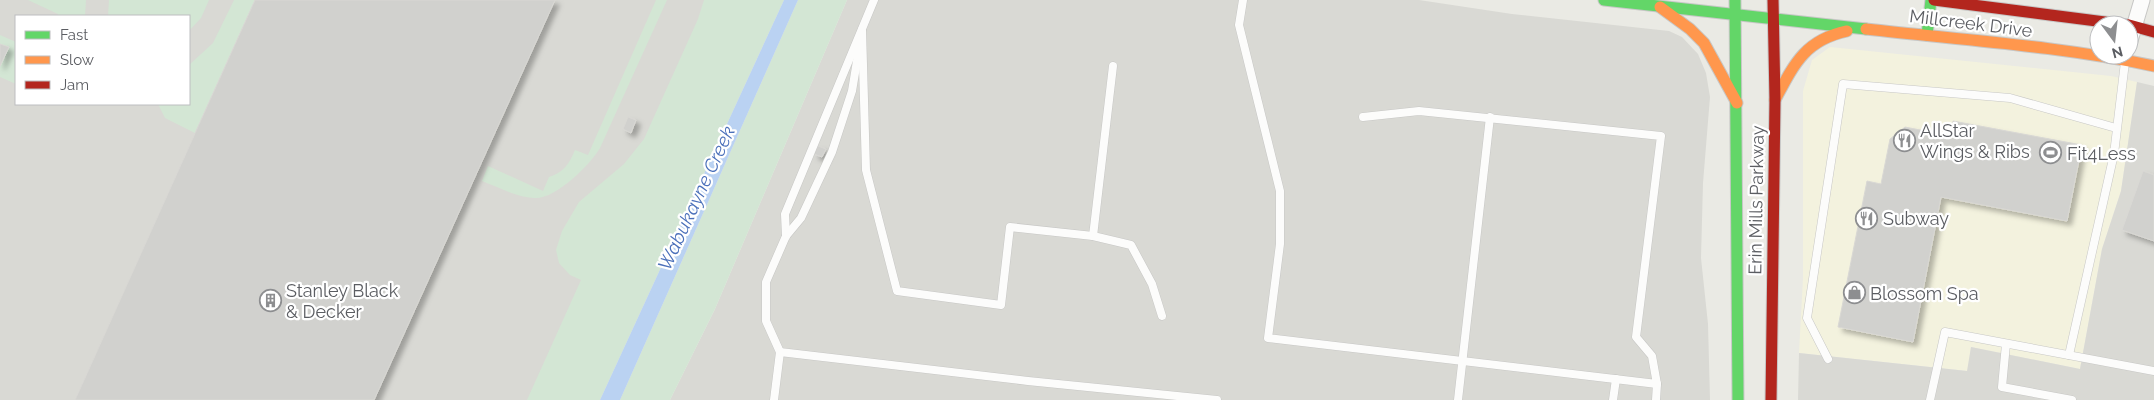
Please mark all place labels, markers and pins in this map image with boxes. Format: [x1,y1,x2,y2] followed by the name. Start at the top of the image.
[1920,120,2030,162] place label: AllStar Wings & Ribs
[1892,128,1916,152] restaurant icon: AllStar Wings & Ribs
[2039,141,2063,165] sports icon: Fit4Less
[2067,143,2136,164] place label: Fit4Less
[1855,206,1879,230] restaurant icon: Subway
[1883,208,1949,229] place label: Subway
[286,280,399,322] place label: Stanley Black & Decker
[1842,281,1866,305] shop icon: Blossom Spa
[1870,283,1979,304] place label: Blossom Spa
[258,288,282,312] building icon: Stanley Black & Decker

